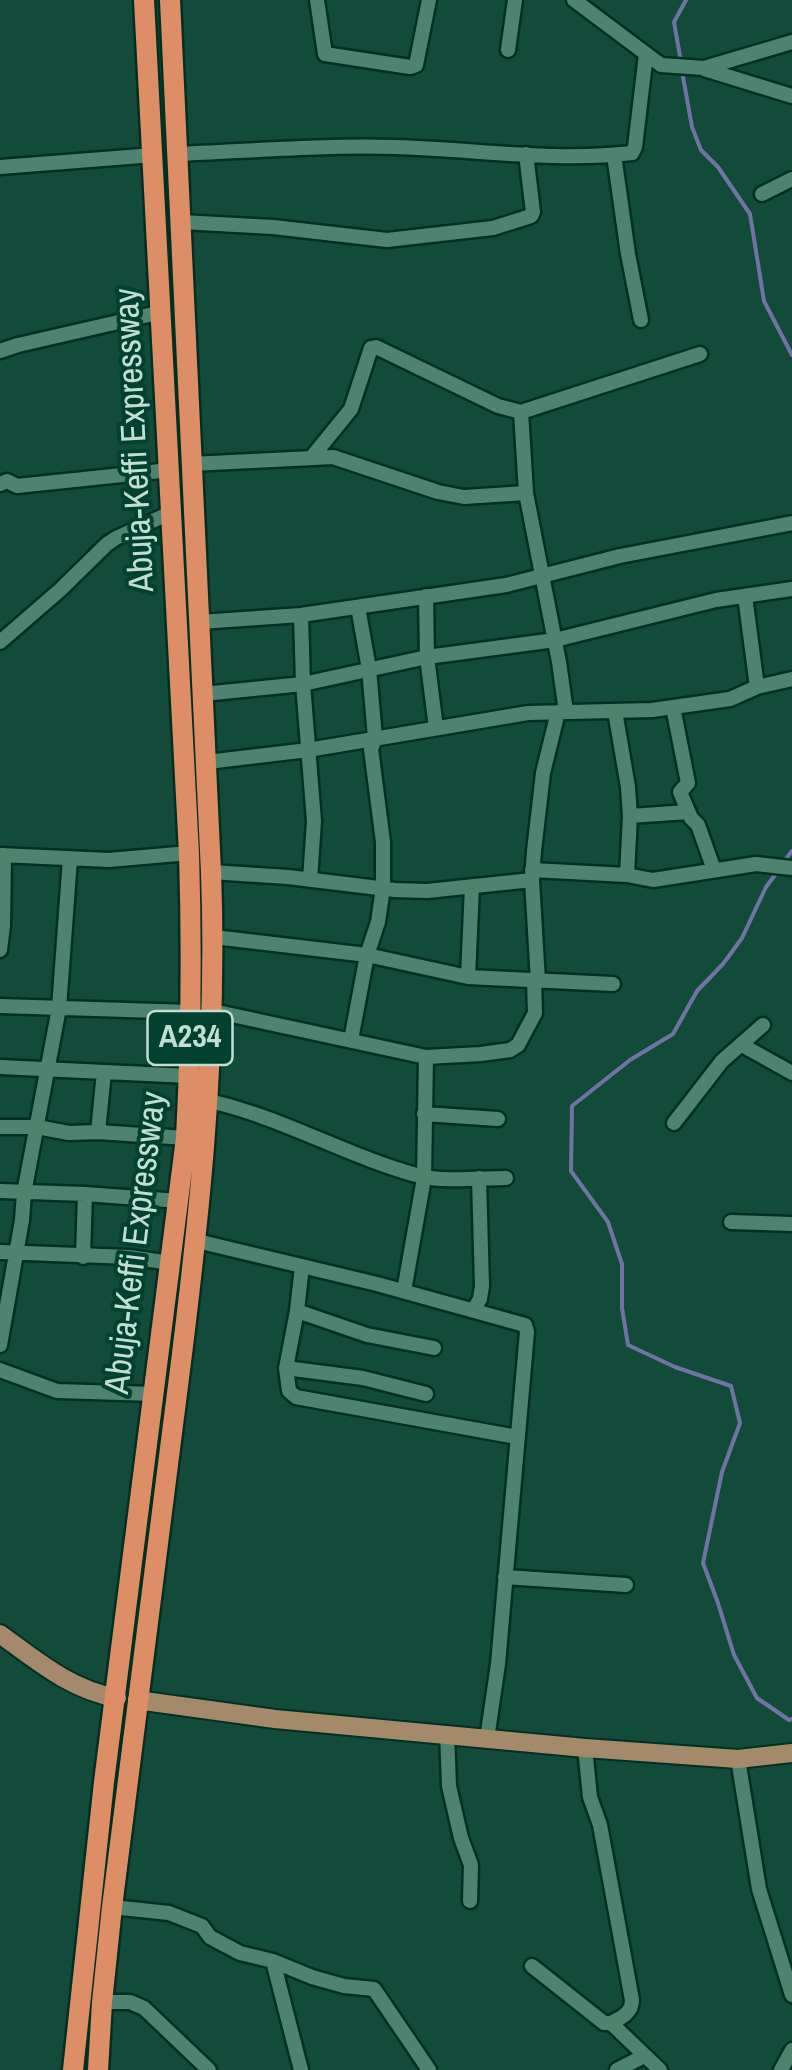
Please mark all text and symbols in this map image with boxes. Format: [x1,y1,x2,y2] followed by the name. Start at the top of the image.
[107,287,165,593] street label: Abuja-Keffi Expressway
[148,1011,232,1065] road number: A234
[98,1089,176,1397] street label: Abuja-Keffi Expressway

